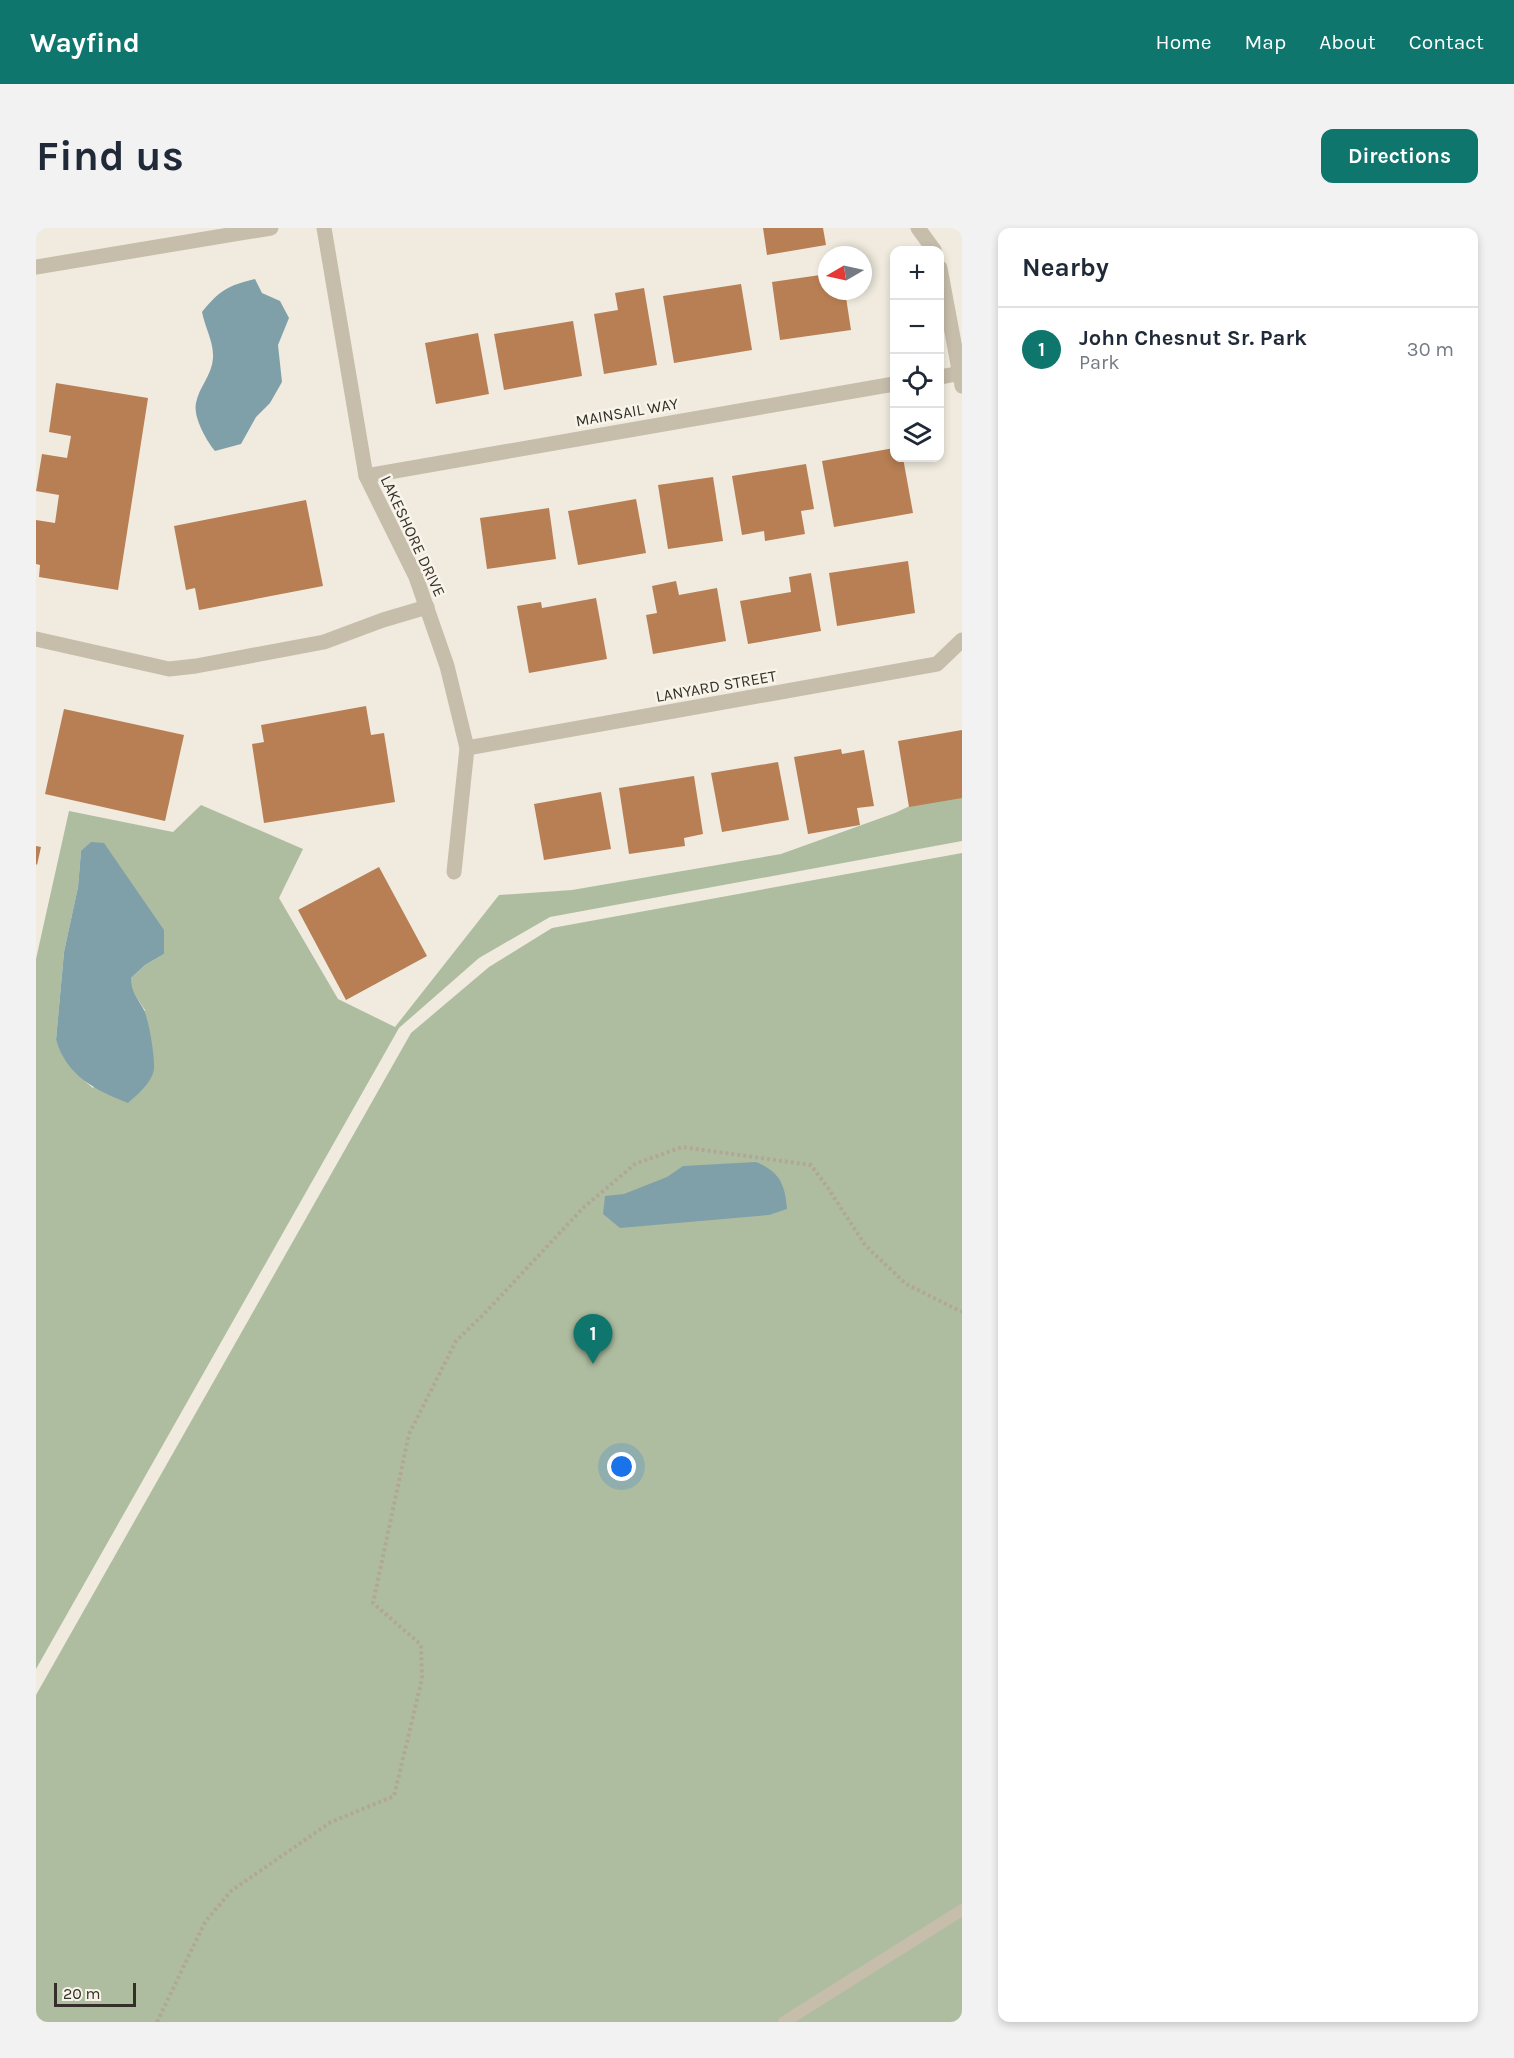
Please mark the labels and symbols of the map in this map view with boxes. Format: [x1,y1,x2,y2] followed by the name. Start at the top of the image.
[818,246,872,300] north arrow
[574,394,680,430] street label: MAINSAIL WAY
[377,472,449,600] street label: LAKESHORE DRIVE
[654,666,778,706] street label: LANYARD STREET
[574,1314,612,1364] pin: 1
[607,1452,636,1481] your location
[54,1980,136,2008] scale bar

